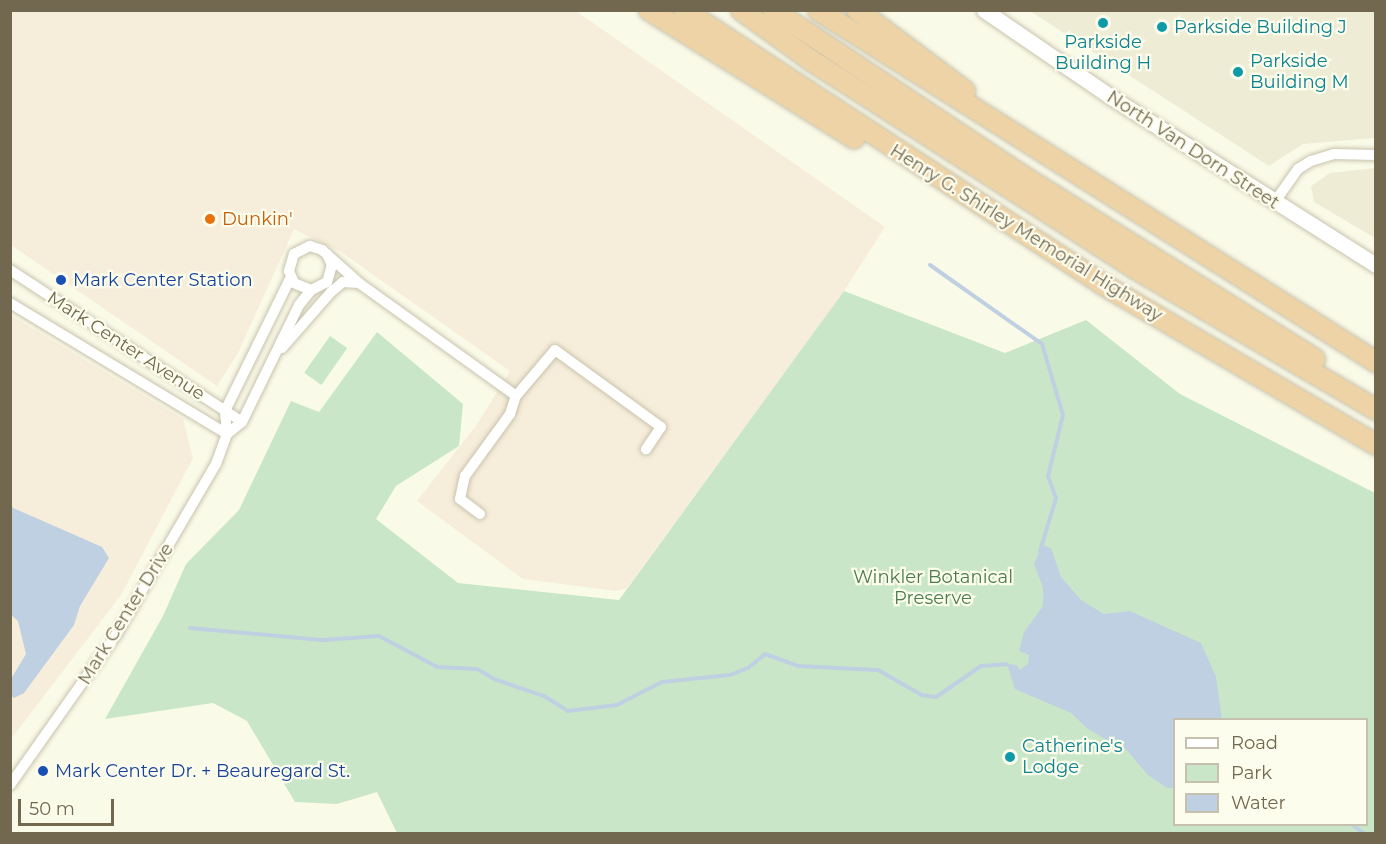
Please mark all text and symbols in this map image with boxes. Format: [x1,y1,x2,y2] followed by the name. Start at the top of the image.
[1096,16,1110,30] marker: Parkside Building H
[1174,16,1347,38] place label: Parkside Building J
[1155,20,1169,34] marker: Parkside Building J
[1055,32,1151,74] place label: Parkside Building H
[1250,51,1349,94] place label: Parkside Building M
[1231,65,1245,79] marker: Parkside Building M
[1103,86,1283,214] street label: North Van Dorn Street
[886,140,1166,326] street label: Henry G. Shirley Memorial Highway
[222,208,293,230] place label: Dunkin'
[203,212,217,226] marker: Dunkin'
[73,269,253,291] place label: Mark Center Station
[54,273,68,287] marker: Mark Center Station
[43,287,209,405] street label: Mark Center Avenue
[74,539,178,689] street label: Mark Center Drive
[853,567,1013,610] park label: Winkler Botanical Preserve
[1173,718,1368,826] legend
[1231,732,1278,754] text: Road
[1022,736,1123,778] place label: Catherine's Lodge
[1003,750,1017,764] marker: Catherine's Lodge
[55,760,350,782] place label: Mark Center Dr. + Beauregard St.
[1231,762,1272,784] text: Park
[36,764,50,778] marker: Mark Center Dr. + Beauregard St.
[21,787,117,825] scale bar
[1231,792,1286,814] text: Water
[29,798,75,820] text: 50 m

